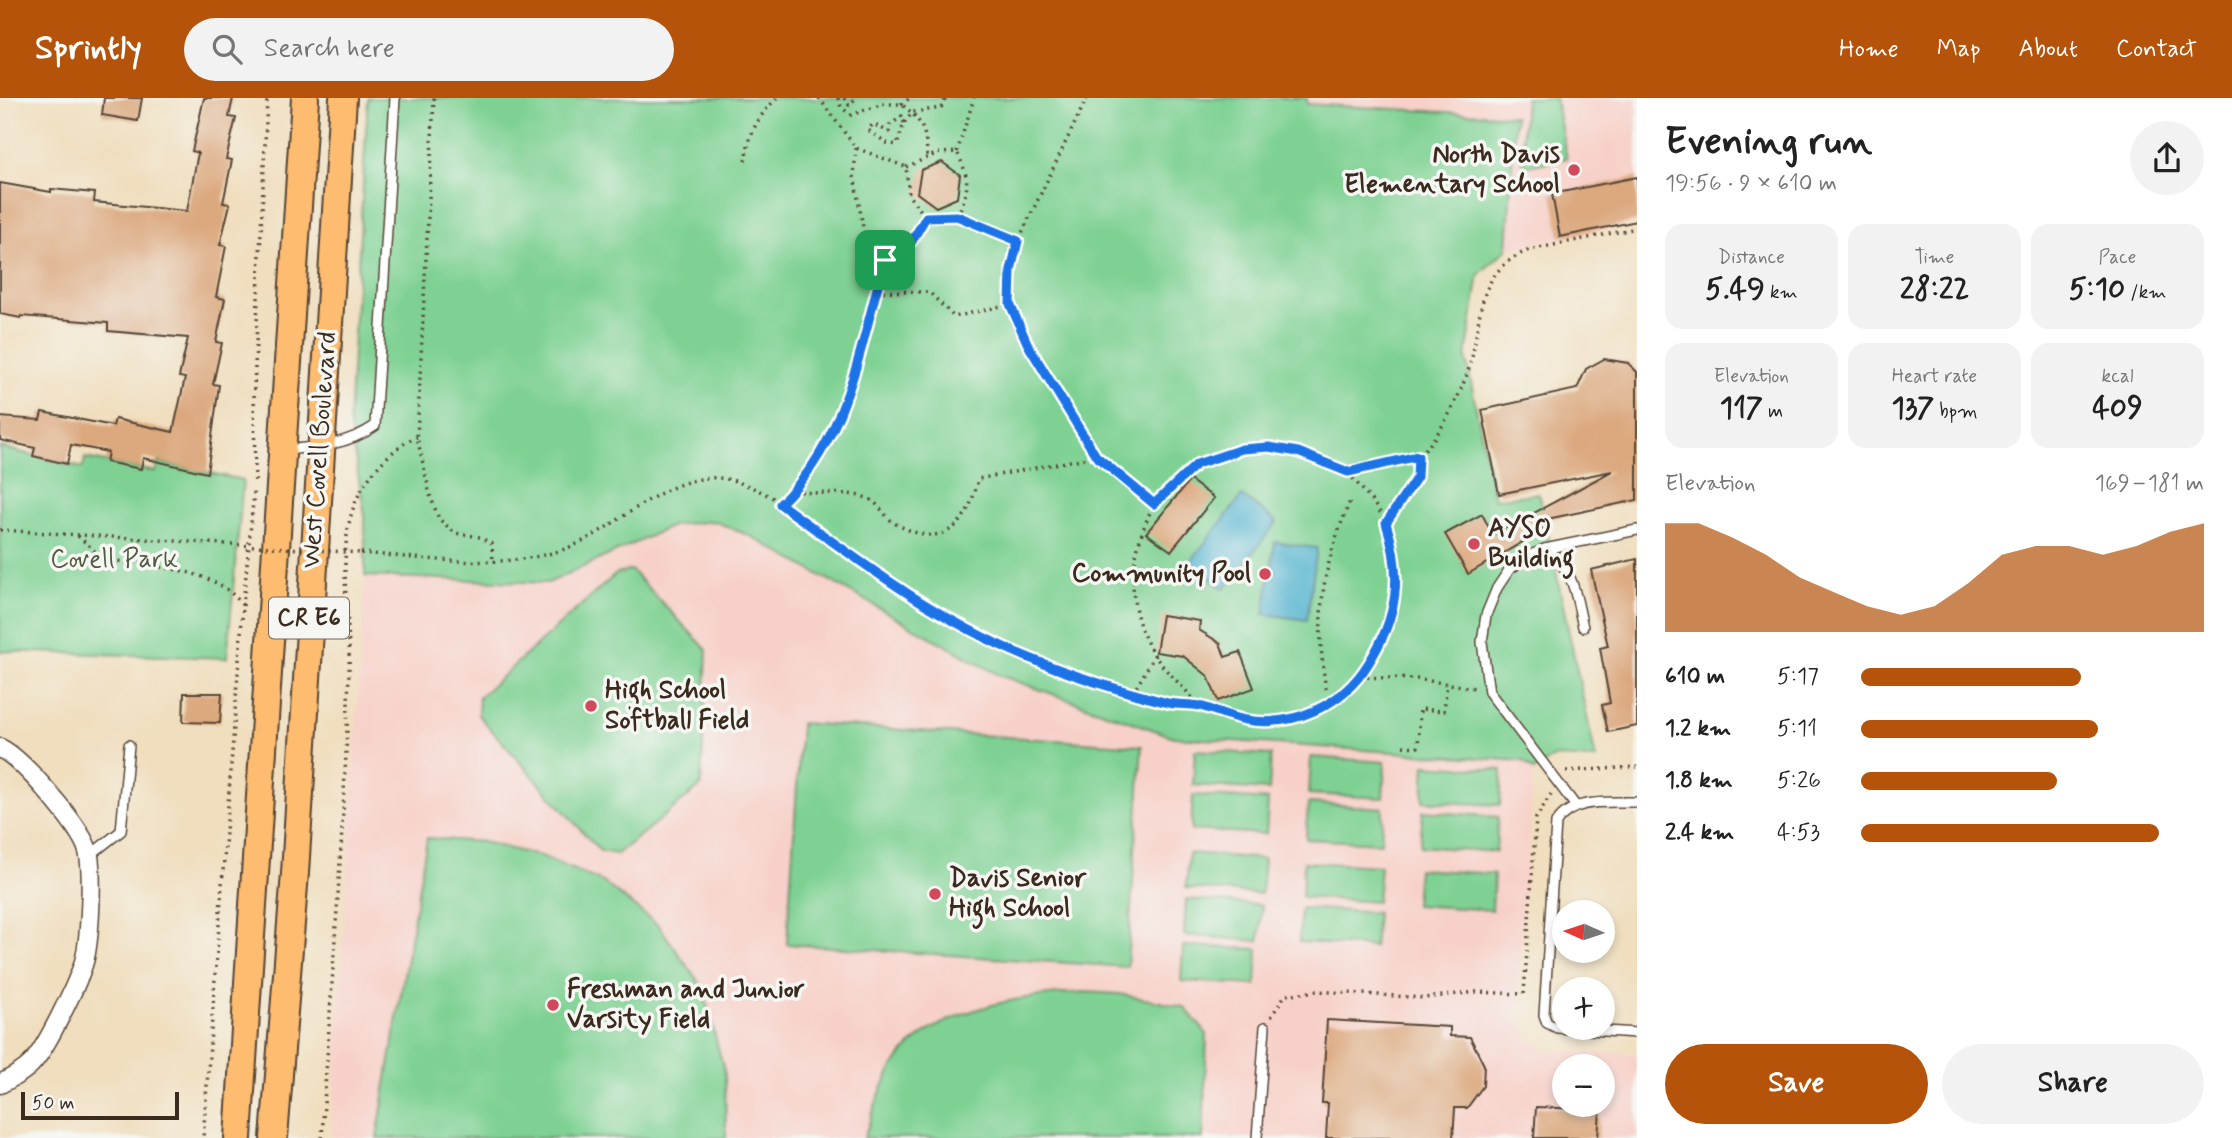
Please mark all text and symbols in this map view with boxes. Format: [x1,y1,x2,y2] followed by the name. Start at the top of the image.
[184,18,674,81] search box
[35,27,142,71] text: Sprintly
[208,30,246,68] icon: search
[264,32,395,66] text: Search here
[1839,34,1899,65] text: Home
[1937,34,1981,65] text: Map
[2019,34,2078,65] text: About
[2116,34,2197,65] text: Contact
[1665,118,1872,167] text: Evening run
[2130,121,2204,195] button: share
[1344,138,1560,202] place label: North Davis Elementary School
[1566,162,1582,178] marker: North Davis Elementary School
[1665,169,1837,199] text: 19:56 · 9 × 610 m
[855,230,915,290] pin
[866,241,904,279] icon: arrive
[1718,245,1785,270] text: Distance
[1915,245,1954,270] text: Time
[2099,245,2136,270] text: Pace
[1705,270,1765,309] text: 5.49
[1900,270,1969,309] text: 28:22
[2069,270,2125,309] text: 5:10
[1765,280,1798,305] text: km
[2125,280,2166,305] text: /km
[295,330,345,570] street label: West Covell Boulevard
[1714,364,1789,389] text: Elevation
[1892,364,1977,389] text: Heart rate
[2102,364,2133,389] text: kcal
[1720,389,1763,428] text: 117
[1891,389,1934,428] text: 137
[2092,389,2143,428] text: 409
[1763,399,1783,424] text: m
[1934,399,1978,424] text: bpm
[1665,469,1756,499] text: Elevation
[2095,469,2204,499] text: 169–181 m
[1488,512,1574,579] place label: AYSO Building
[1466,536,1482,552] marker: AYSO Building
[50,543,178,577] park label: Covell Park
[1072,557,1251,591] place label: Community Pool
[1257,566,1273,582] marker: Community Pool
[269,598,349,638] road number: CR E6
[1665,662,1725,692] text: 610 m
[1777,662,1819,692] text: 5:17
[605,674,749,738] place label: High School Softball Field
[583,698,599,714] marker: High School Softball Field
[1665,714,1731,744] text: 1.2 km
[1777,714,1817,744] text: 5:11
[1665,766,1733,796] text: 1.8 km
[1777,766,1821,796] text: 5:26
[1665,818,1734,848] text: 2.4 km
[1777,818,1820,848] text: 4:53
[949,862,1087,929] place label: Davis Senior High School
[927,886,943,902] marker: Davis Senior High School
[1552,900,1615,962] north arrow
[1552,900,1615,1117] map controls
[567,973,805,1037] place label: Freshman and Junior Varsity Field
[1552,977,1615,1040] button: +
[545,997,561,1013] marker: Freshman and Junior Varsity Field
[1665,1044,1928,1124] button: Save
[1942,1044,2204,1124] button: Share
[1552,1054,1615,1117] button: −
[21,1089,178,1121] scale bar
[32,1091,75,1116] text: 50 m

